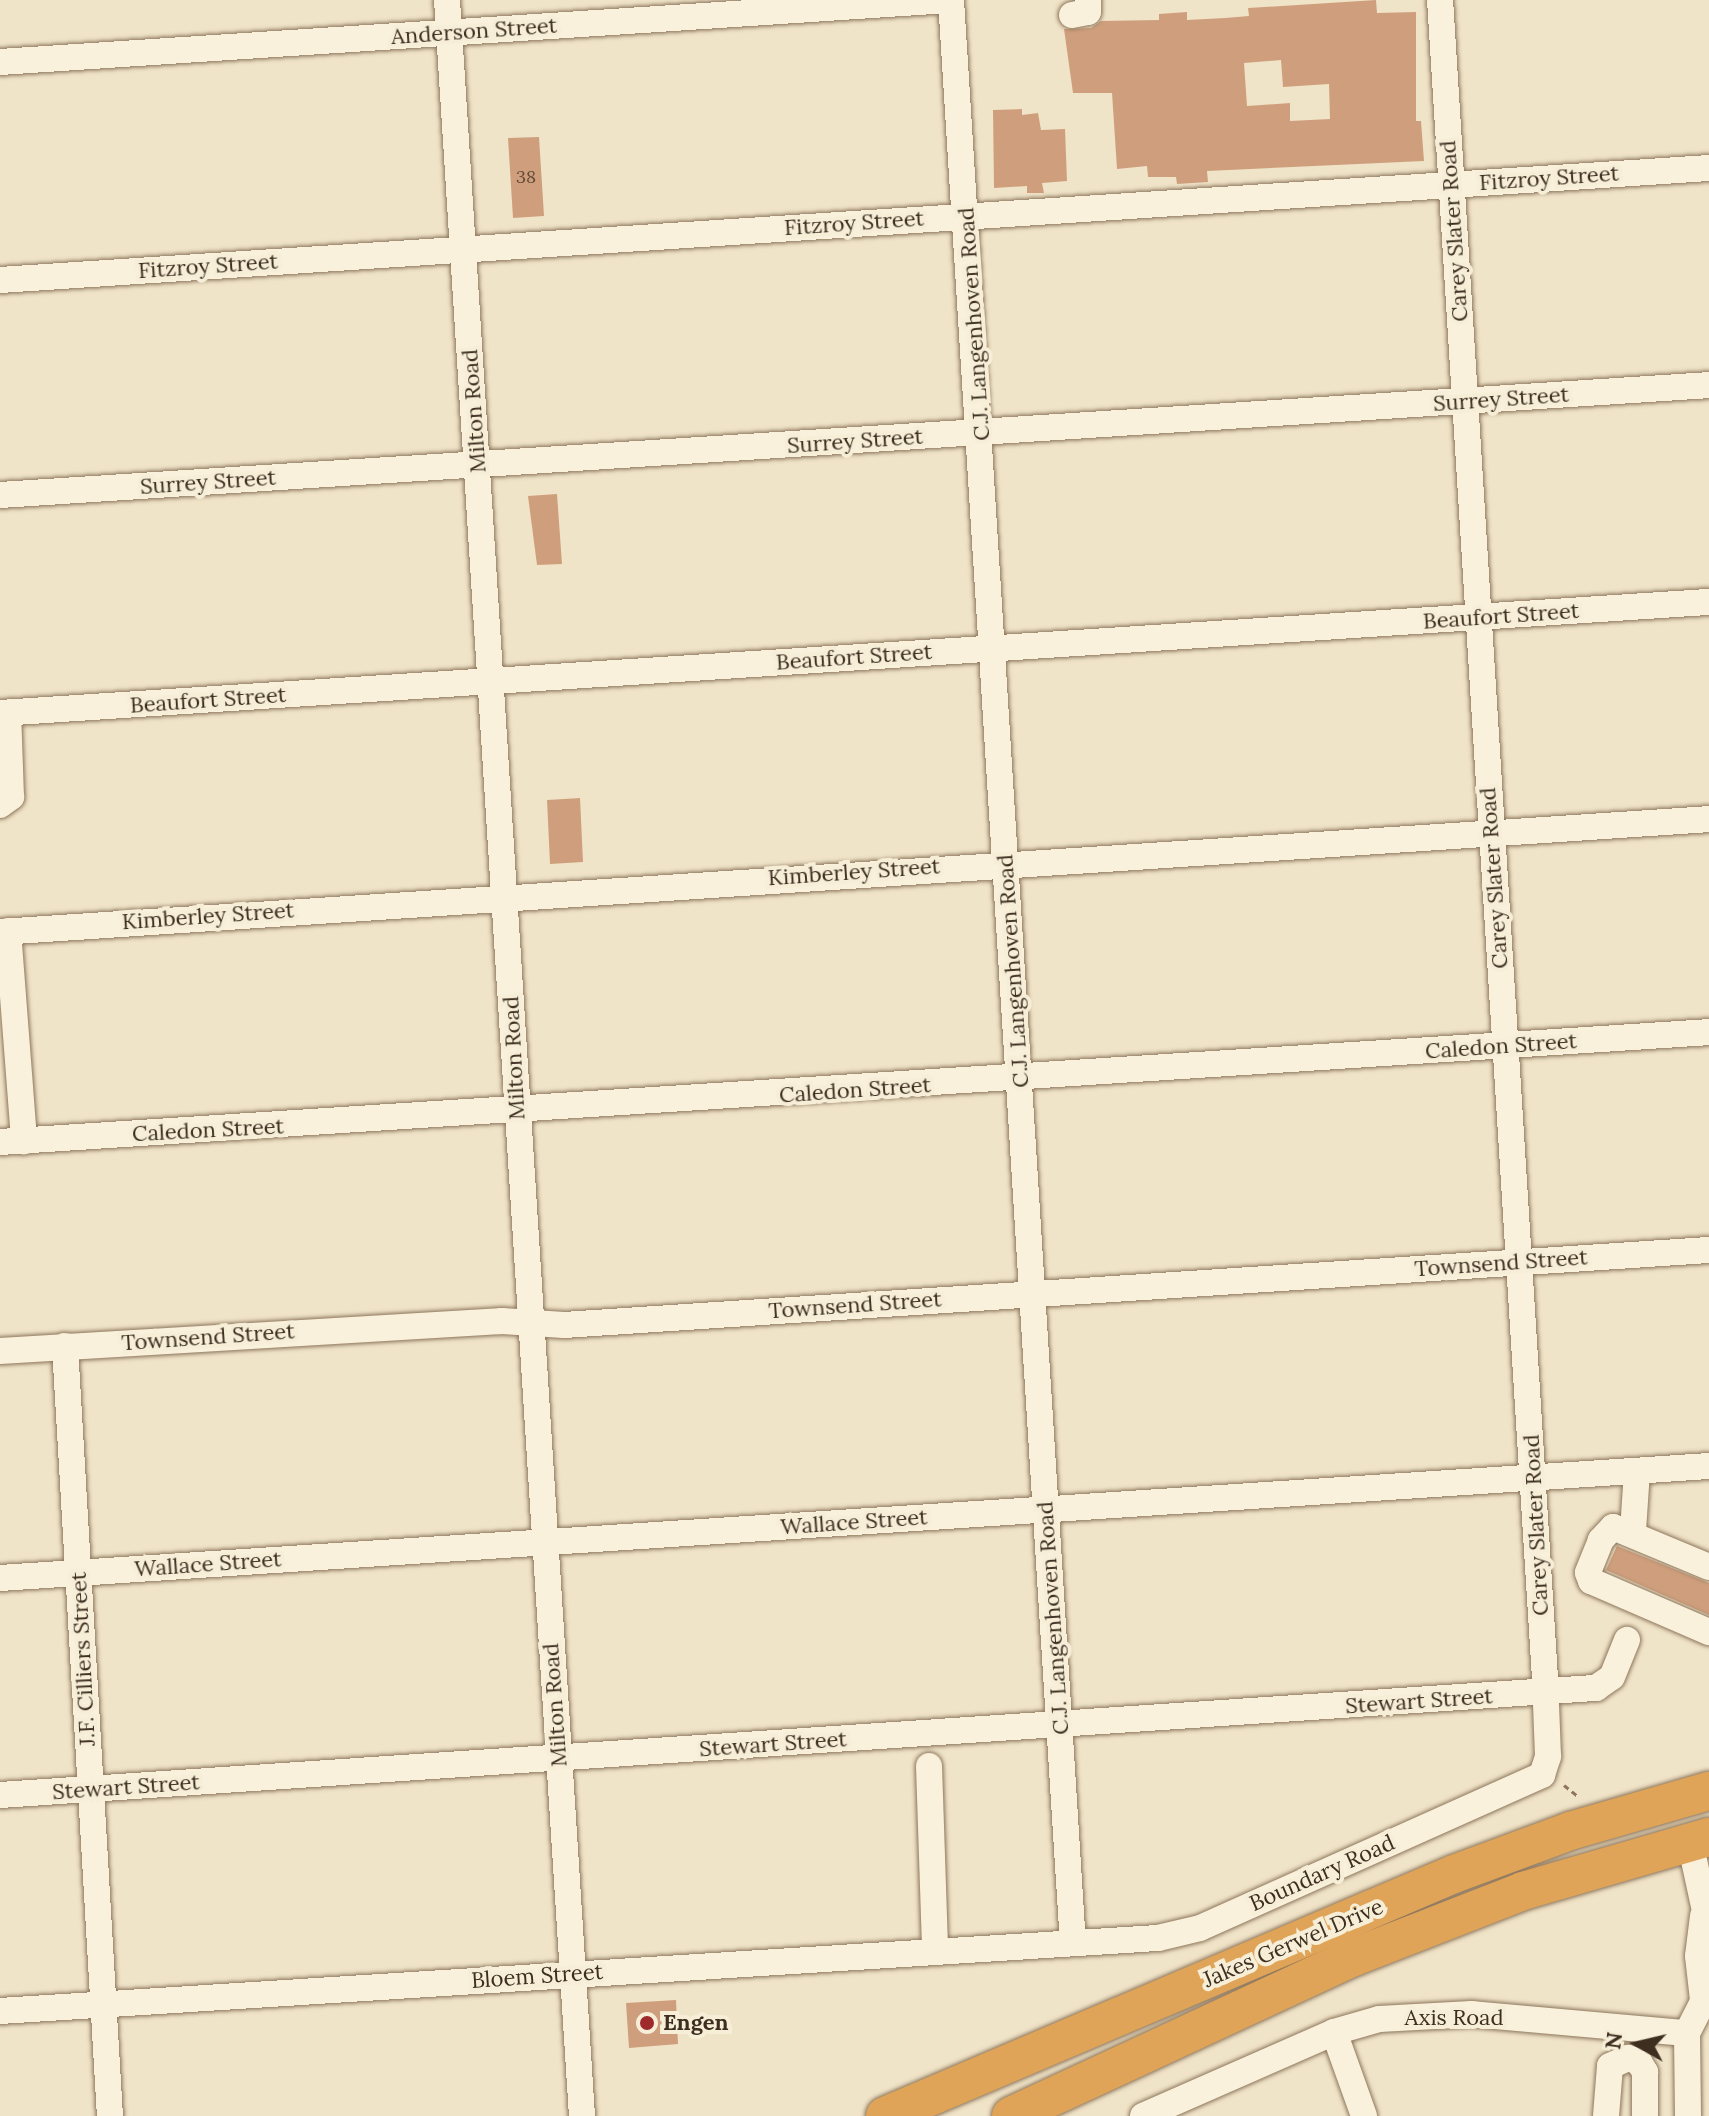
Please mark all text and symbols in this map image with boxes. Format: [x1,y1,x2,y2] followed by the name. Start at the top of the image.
[390,12,558,50] street label: Anderson Street
[1434,139,1474,323] street label: Carey Slater Road
[1478,160,1620,196] street label: Fitzroy Street
[516,166,536,188] house number: 38
[783,205,925,241] street label: Fitzroy Street
[953,206,995,442] street label: C.J. Langenhoven Road
[137,248,279,284] street label: Fitzroy Street
[457,348,491,474] street label: Milton Road
[1432,381,1570,417] street label: Surrey Street
[786,423,924,459] street label: Surrey Street
[139,464,277,500] street label: Surrey Street
[1422,597,1580,635] street label: Beaufort Street
[775,638,933,676] street label: Beaufort Street
[129,681,287,719] street label: Beaufort Street
[1474,786,1514,970] street label: Carey Slater Road
[767,853,941,891] street label: Kimberley Street
[992,853,1034,1089] street label: C.J. Langenhoven Road
[121,897,295,935] street label: Kimberley Street
[498,995,530,1121] street label: Milton Road
[1424,1028,1578,1064] street label: Caledon Street
[778,1072,932,1108] street label: Caledon Street
[131,1113,285,1147] street label: Caledon Street
[1414,1244,1588,1282] street label: Townsend Street
[768,1286,942,1324] street label: Townsend Street
[121,1318,295,1356] street label: Townsend Street
[1518,1434,1554,1616] street label: Carey Slater Road
[1032,1500,1074,1736] street label: C.J. Langenhoven Road
[780,1504,928,1540] street label: Wallace Street
[134,1546,282,1582] street label: Wallace Street
[65,1571,101,1747] street label: J.F. Cilliers Street
[538,1642,572,1768] street label: Milton Road
[1344,1683,1494,1719] street label: Stewart Street
[698,1726,848,1762] street label: Stewart Street
[51,1769,201,1805] street label: Stewart Street
[1245,1829,1399,1917] street label: Boundary Road
[1199,1893,1387,1993] street label: Jakes Gerwel Drive
[470,1958,604,1994] street label: Bloem Street
[1597,2004,1677,2084] north arrow
[1404,2005,1504,2031] street label: Axis Road
[663,2010,729,2036] place label: Engen
[638,2014,656,2032] marker: Engen
[1598,2030,1628,2051] text: N

